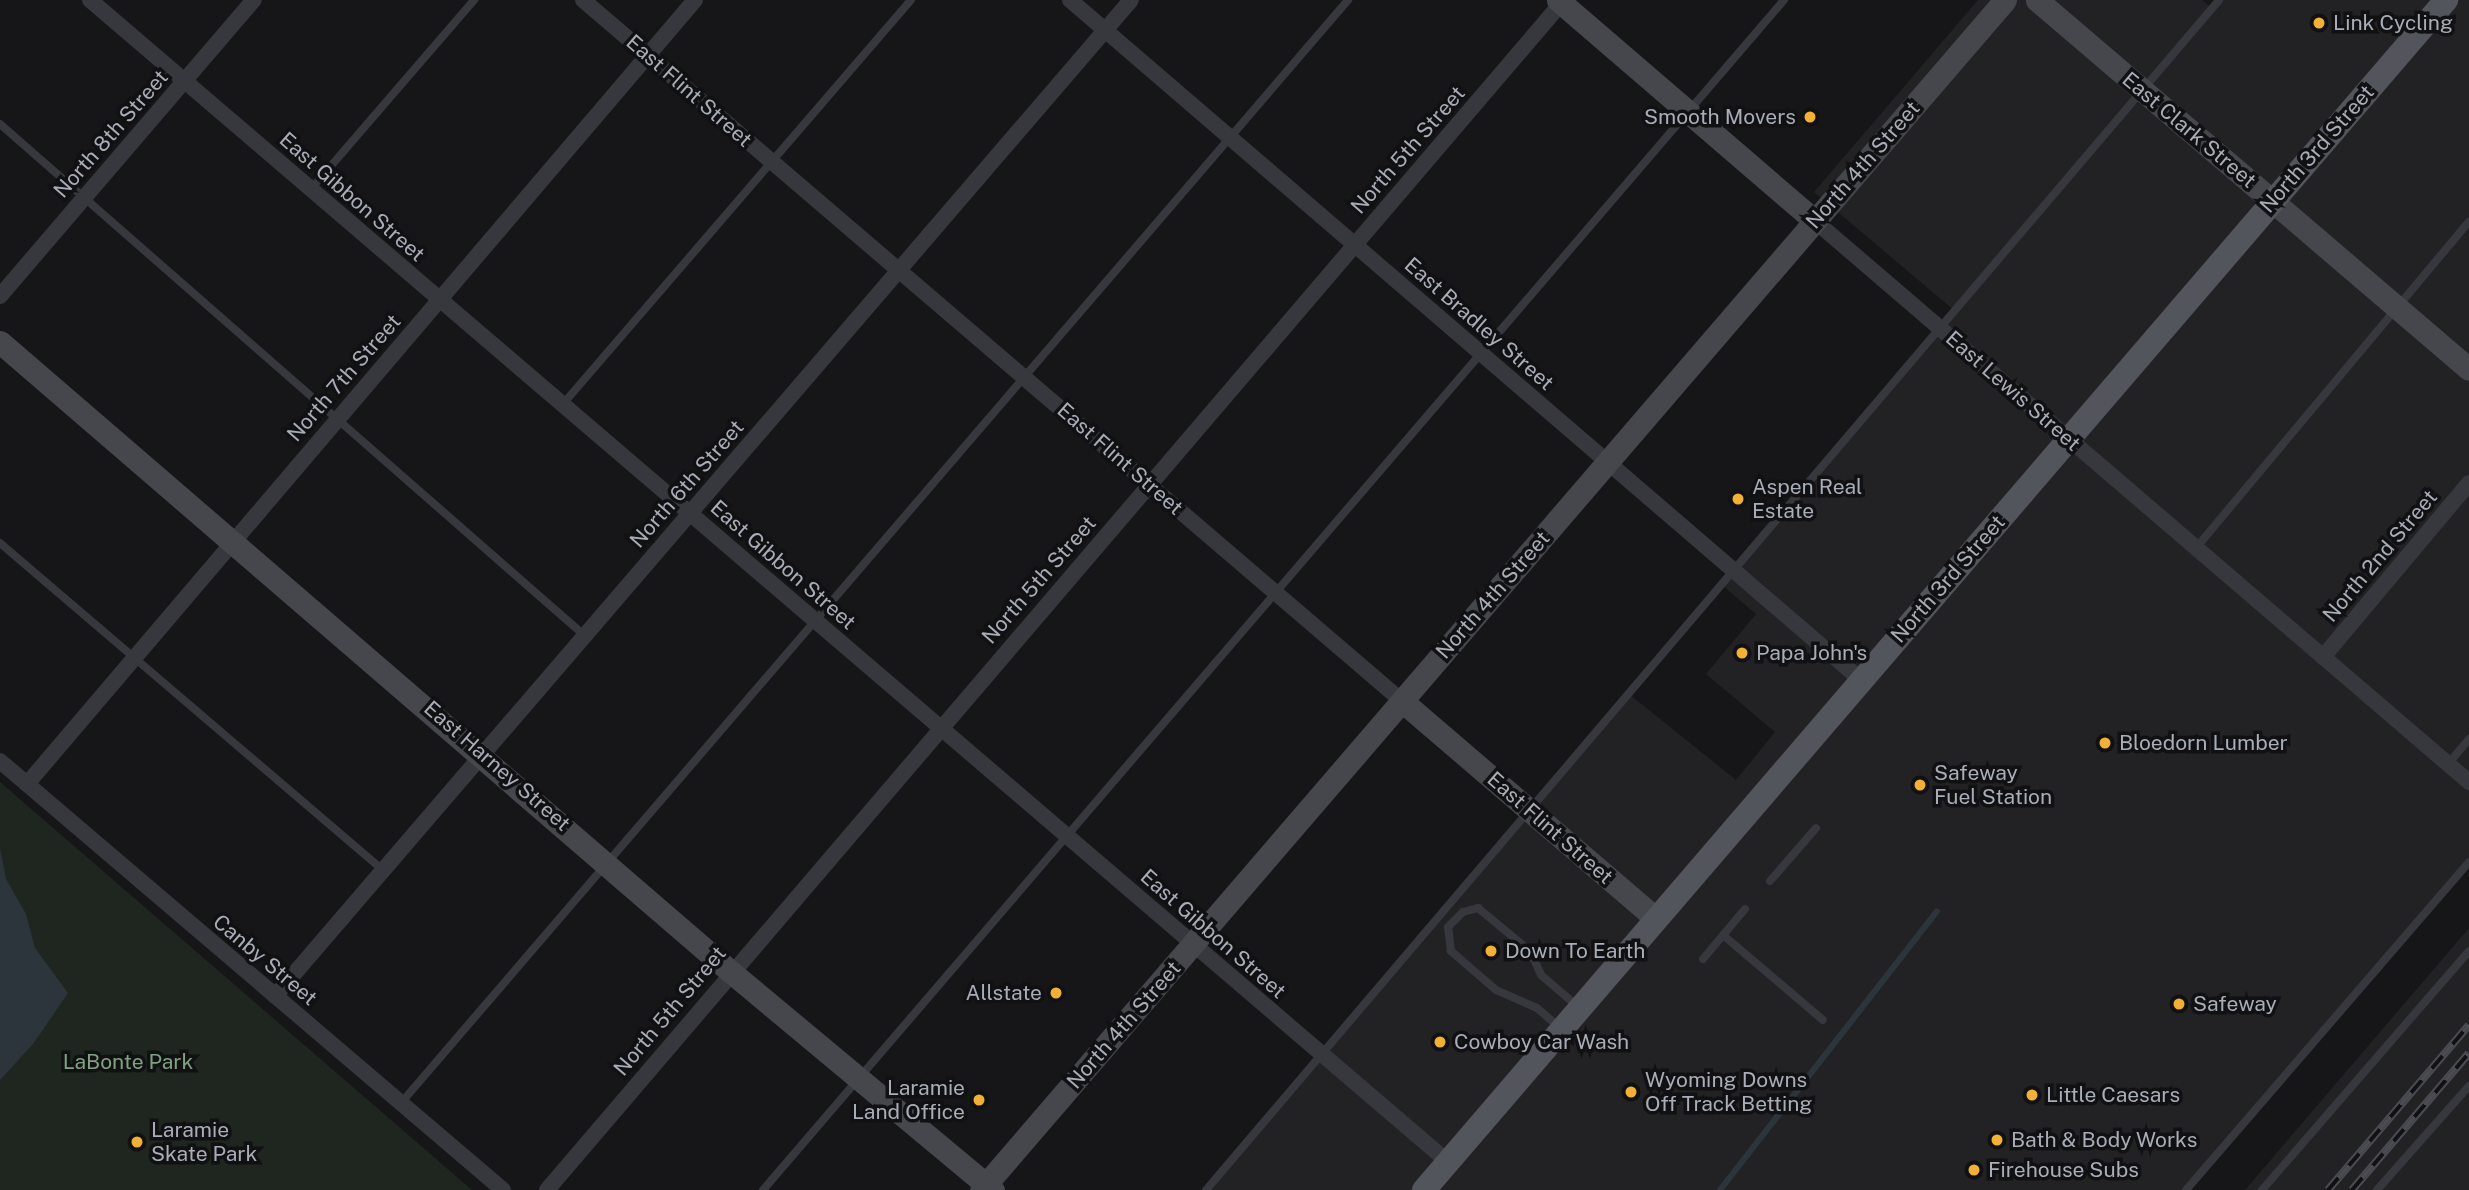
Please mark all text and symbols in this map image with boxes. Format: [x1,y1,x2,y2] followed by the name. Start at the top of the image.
[2333,10,2453,36] place label: Link Cycling
[2311,15,2327,31] marker: Link Cycling
[621,30,757,152] street label: East Flint Street
[49,65,173,203] street label: North 8th Street
[2117,67,2261,193] street label: East Clark Street
[2255,80,2379,218] street label: North 3rd Street
[1346,81,1470,219] street label: North 5th Street
[1801,96,1925,234] street label: North 4th Street
[1644,104,1796,130] place label: Smooth Movers
[1802,109,1818,125] marker: Smooth Movers
[274,127,430,267] street label: East Gibbon Street
[1399,252,1559,396] street label: East Bradley Street
[282,309,406,447] street label: North 7th Street
[1941,326,2085,456] street label: East Lewis Street
[1052,398,1188,520] street label: East Flint Street
[625,415,749,553] street label: North 6th Street
[1752,474,1862,524] place label: Aspen Real Estate
[2317,485,2443,627] street label: North 2nd Street
[1730,491,1746,507] marker: Aspen Real Estate
[705,495,861,635] street label: East Gibbon Street
[1886,510,2010,648] street label: North 3rd Street
[977,511,1101,649] street label: North 5th Street
[1431,526,1555,664] street label: North 4th Street
[1756,640,1867,666] place label: Papa John's
[1734,645,1750,661] marker: Papa John's
[419,696,575,836] street label: East Harney Street
[2119,730,2288,756] place label: Bloedorn Lumber
[2097,735,2113,751] marker: Bloedorn Lumber
[1934,760,2052,810] place label: Safeway Fuel Station
[1482,767,1618,889] street label: East Flint Street
[1912,777,1928,793] marker: Safeway Fuel Station
[1135,864,1291,1004] street label: East Gibbon Street
[208,909,322,1011] street label: Canby Street
[1505,938,1646,964] place label: Down To Earth
[609,941,731,1081] street label: North 5th Street
[1483,943,1499,959] marker: Down To Earth
[1062,956,1186,1094] street label: North 4th Street
[966,980,1042,1006] place label: Allstate
[1048,985,1064,1001] marker: Allstate
[2193,991,2277,1017] place label: Safeway
[2171,996,2187,1012] marker: Safeway
[1454,1029,1630,1055] place label: Cowboy Car Wash
[1432,1034,1448,1050] marker: Cowboy Car Wash
[63,1049,193,1075] park label: LaBonte Park
[1645,1067,1812,1117] place label: Wyoming Downs Off Track Betting
[852,1075,965,1125] place label: Laramie Land Office
[2046,1082,2180,1108] place label: Little Caesars
[1623,1084,1639,1100] marker: Wyoming Downs Off Track Betting
[2024,1087,2040,1103] marker: Little Caesars
[971,1092,987,1108] marker: Laramie Land Office
[151,1117,257,1167] place label: Laramie Skate Park
[2011,1127,2198,1153] place label: Bath & Body Works
[1989,1132,2005,1148] marker: Bath & Body Works
[129,1134,145,1150] marker: Laramie Skate Park
[1988,1157,2139,1183] place label: Firehouse Subs
[1966,1162,1982,1178] marker: Firehouse Subs

